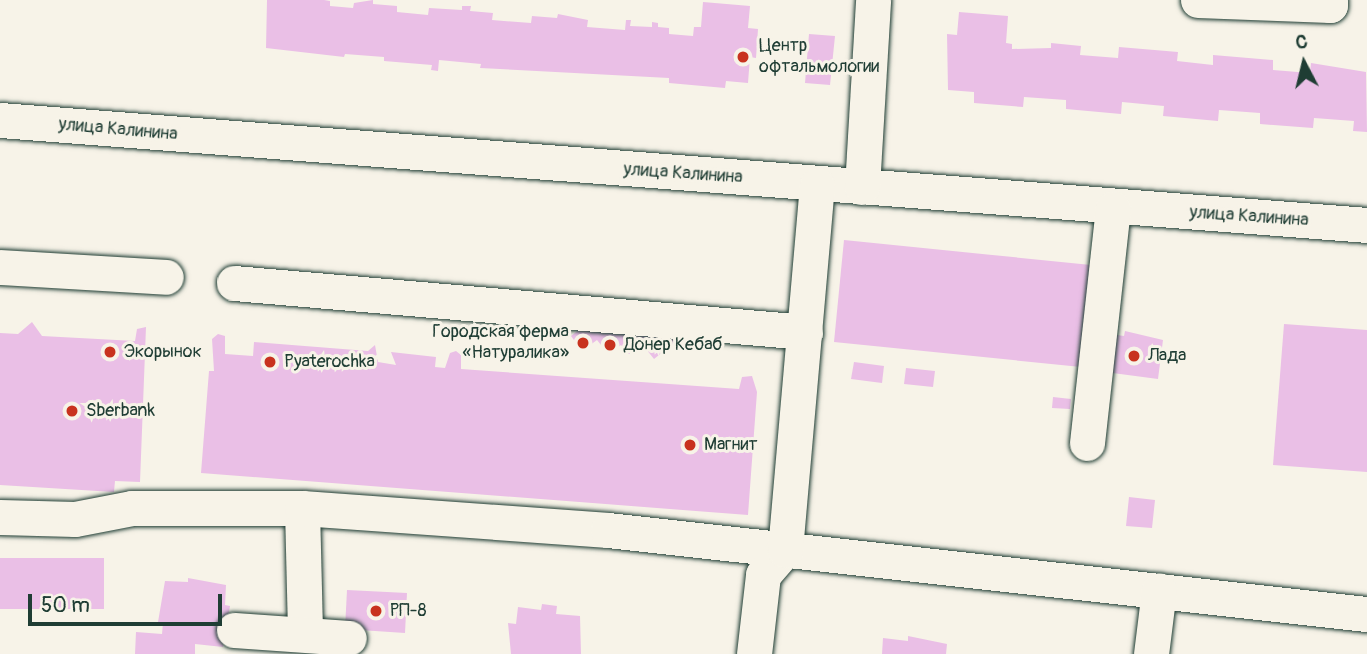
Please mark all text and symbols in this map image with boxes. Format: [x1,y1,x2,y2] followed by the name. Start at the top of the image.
[1269,28,1339,98] north arrow
[1294,30,1309,55] text: С
[759,36,879,78] place label: Центр офтальмологии
[733,47,753,67] marker: Центр офтальмологии
[58,114,178,146] street label: улица Калинина
[623,159,743,189] street label: улица Калинина
[1189,202,1309,232] street label: улица Калинина
[432,322,569,364] place label: Городская ферма «Натуралика»
[624,334,722,356] place label: Донер Кебаб
[575,335,591,351] marker: Городская ферма «Натуралика»
[602,337,618,353] marker: Донер Кебаб
[124,341,202,363] place label: Экорынок
[102,344,118,360] marker: Экорынок
[1148,345,1186,367] place label: Лада
[1126,348,1142,364] marker: Лада
[284,351,375,373] place label: Pyaterochka
[262,354,278,370] marker: Pyaterochka
[86,400,155,422] place label: Sberbank
[64,403,80,419] marker: Sberbank
[704,434,757,456] place label: Магнит
[682,437,698,453] marker: Магнит
[32,580,226,624] scale bar
[41,592,90,619] text: 50 m
[390,600,426,622] place label: РП-8
[368,603,384,619] marker: РП-8

